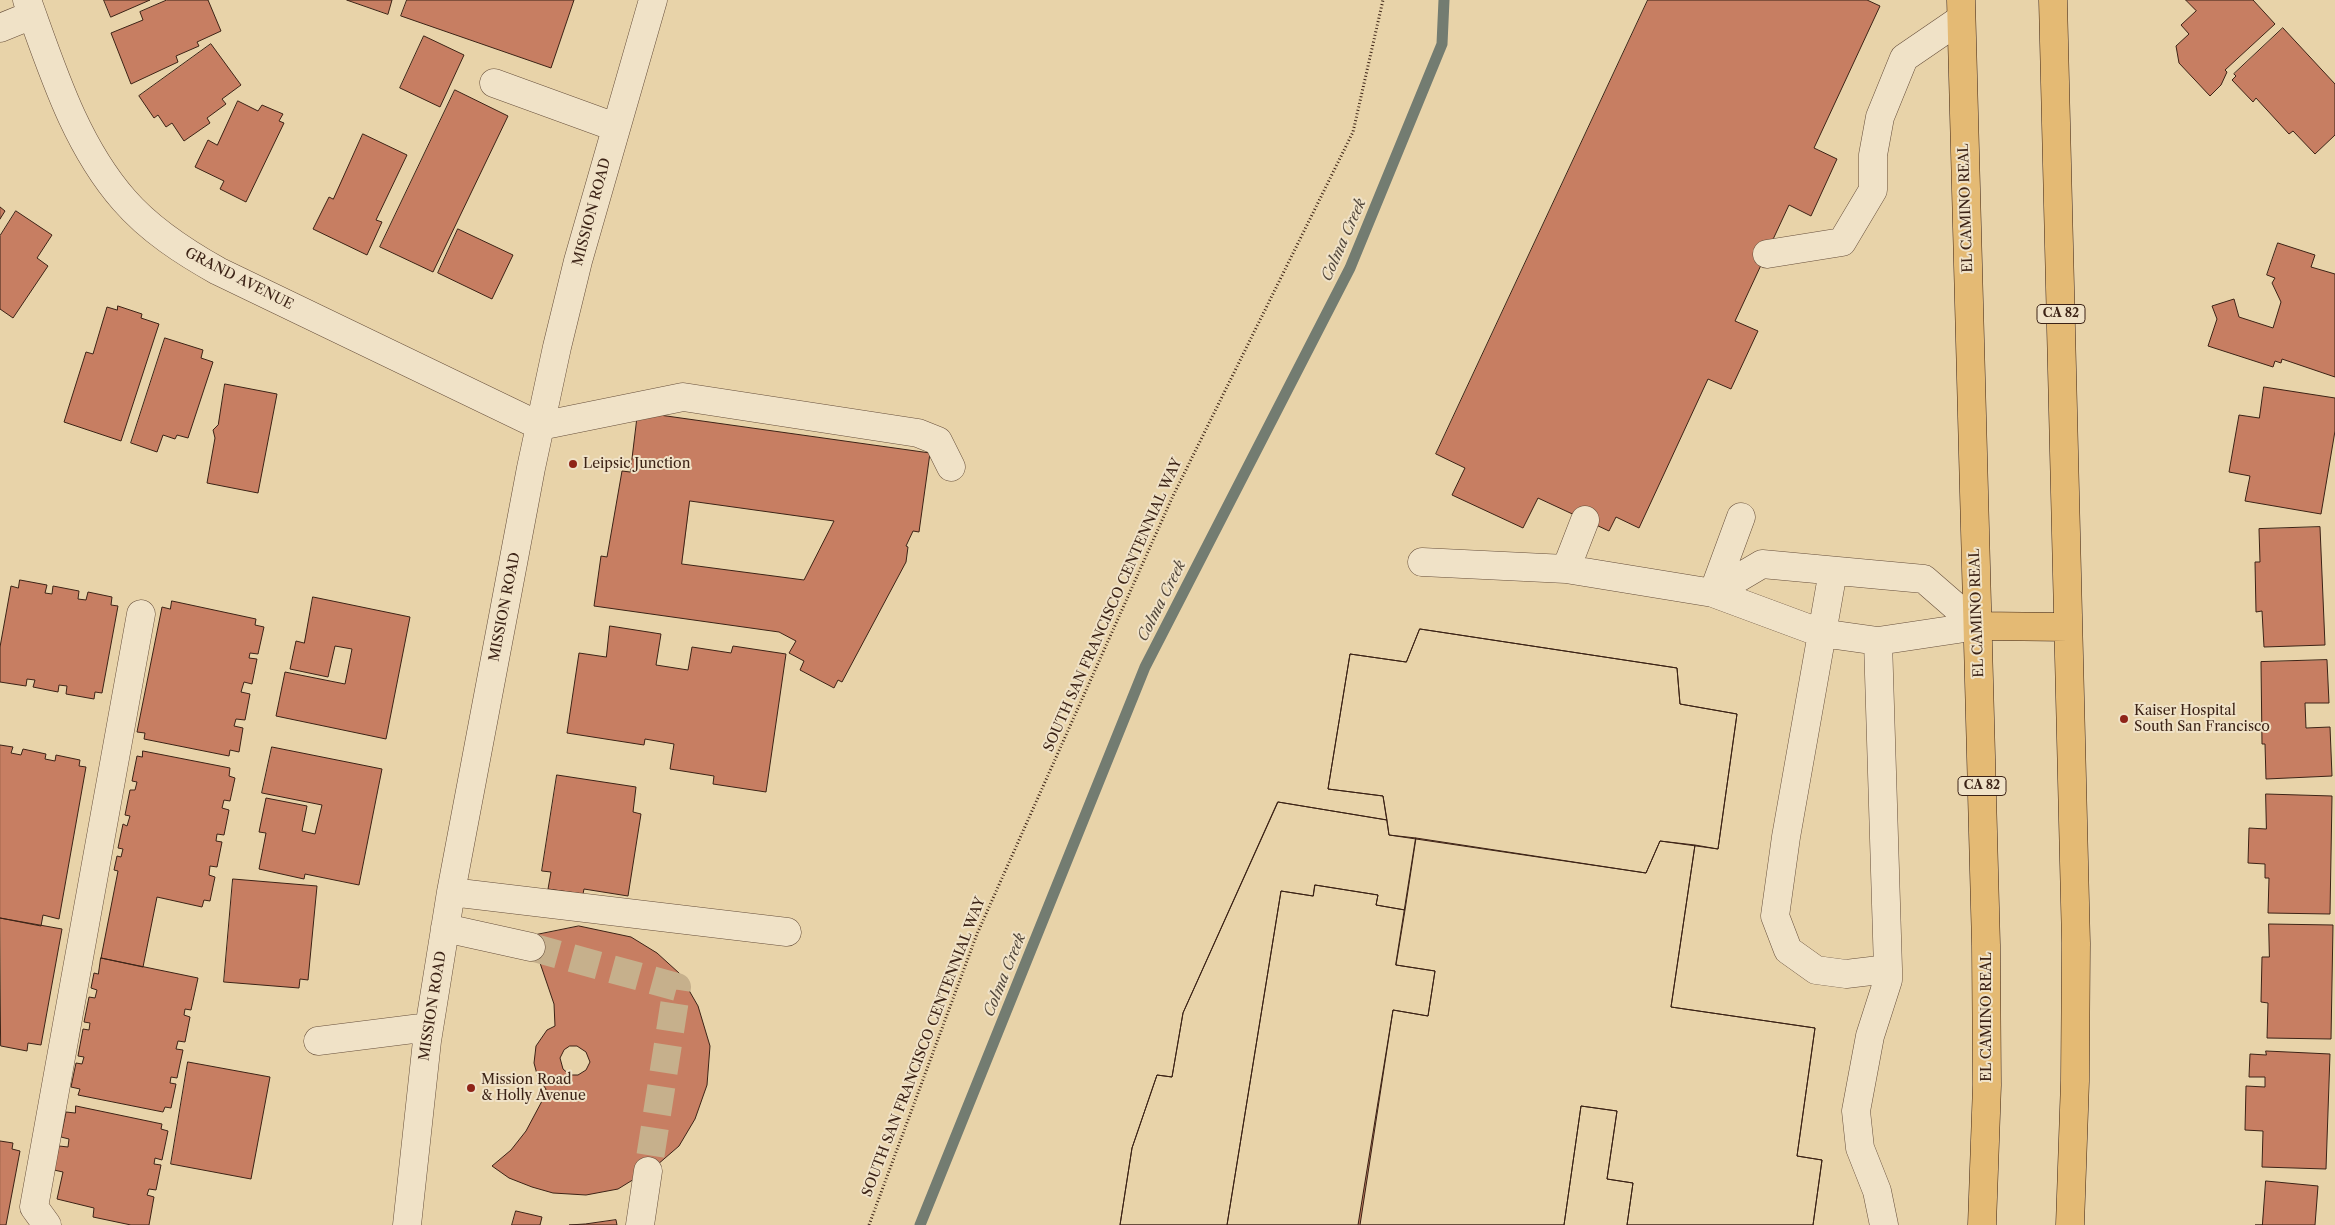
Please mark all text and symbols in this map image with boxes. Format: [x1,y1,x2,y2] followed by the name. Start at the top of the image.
[1955,143,1977,273] street label: EL CAMINO REAL
[570,156,614,268] street label: MISSION ROAD
[1318,196,1370,284] water label: Colma Creek
[182,244,296,314] street label: GRAND AVENUE
[2037,304,2085,324] road number: CA 82
[583,456,690,472] place label: Leipsic Junction
[1040,456,1186,754] street label: SOUTH SAN FRANCISCO CENTENNIAL WAY
[567,458,579,470] marker: Leipsic Junction
[1966,548,1988,678] street label: EL CAMINO REAL
[486,551,524,663] street label: MISSION ROAD
[1134,558,1190,644] water label: Colma Creek
[2134,703,2270,736] place label: Kaiser Hospital South San Francisco
[2118,713,2130,725] marker: Kaiser Hospital South San Francisco
[1958,776,2006,796] road number: CA 82
[859,895,989,1199] street label: SOUTH SAN FRANCISCO CENTENNIAL WAY
[980,931,1030,1019] water label: Colma Creek
[416,950,450,1062] street label: MISSION ROAD
[1979,952,1995,1082] street label: EL CAMINO REAL
[481,1072,586,1104] place label: Mission Road & Holly Avenue
[465,1082,477,1094] marker: Mission Road & Holly Avenue

